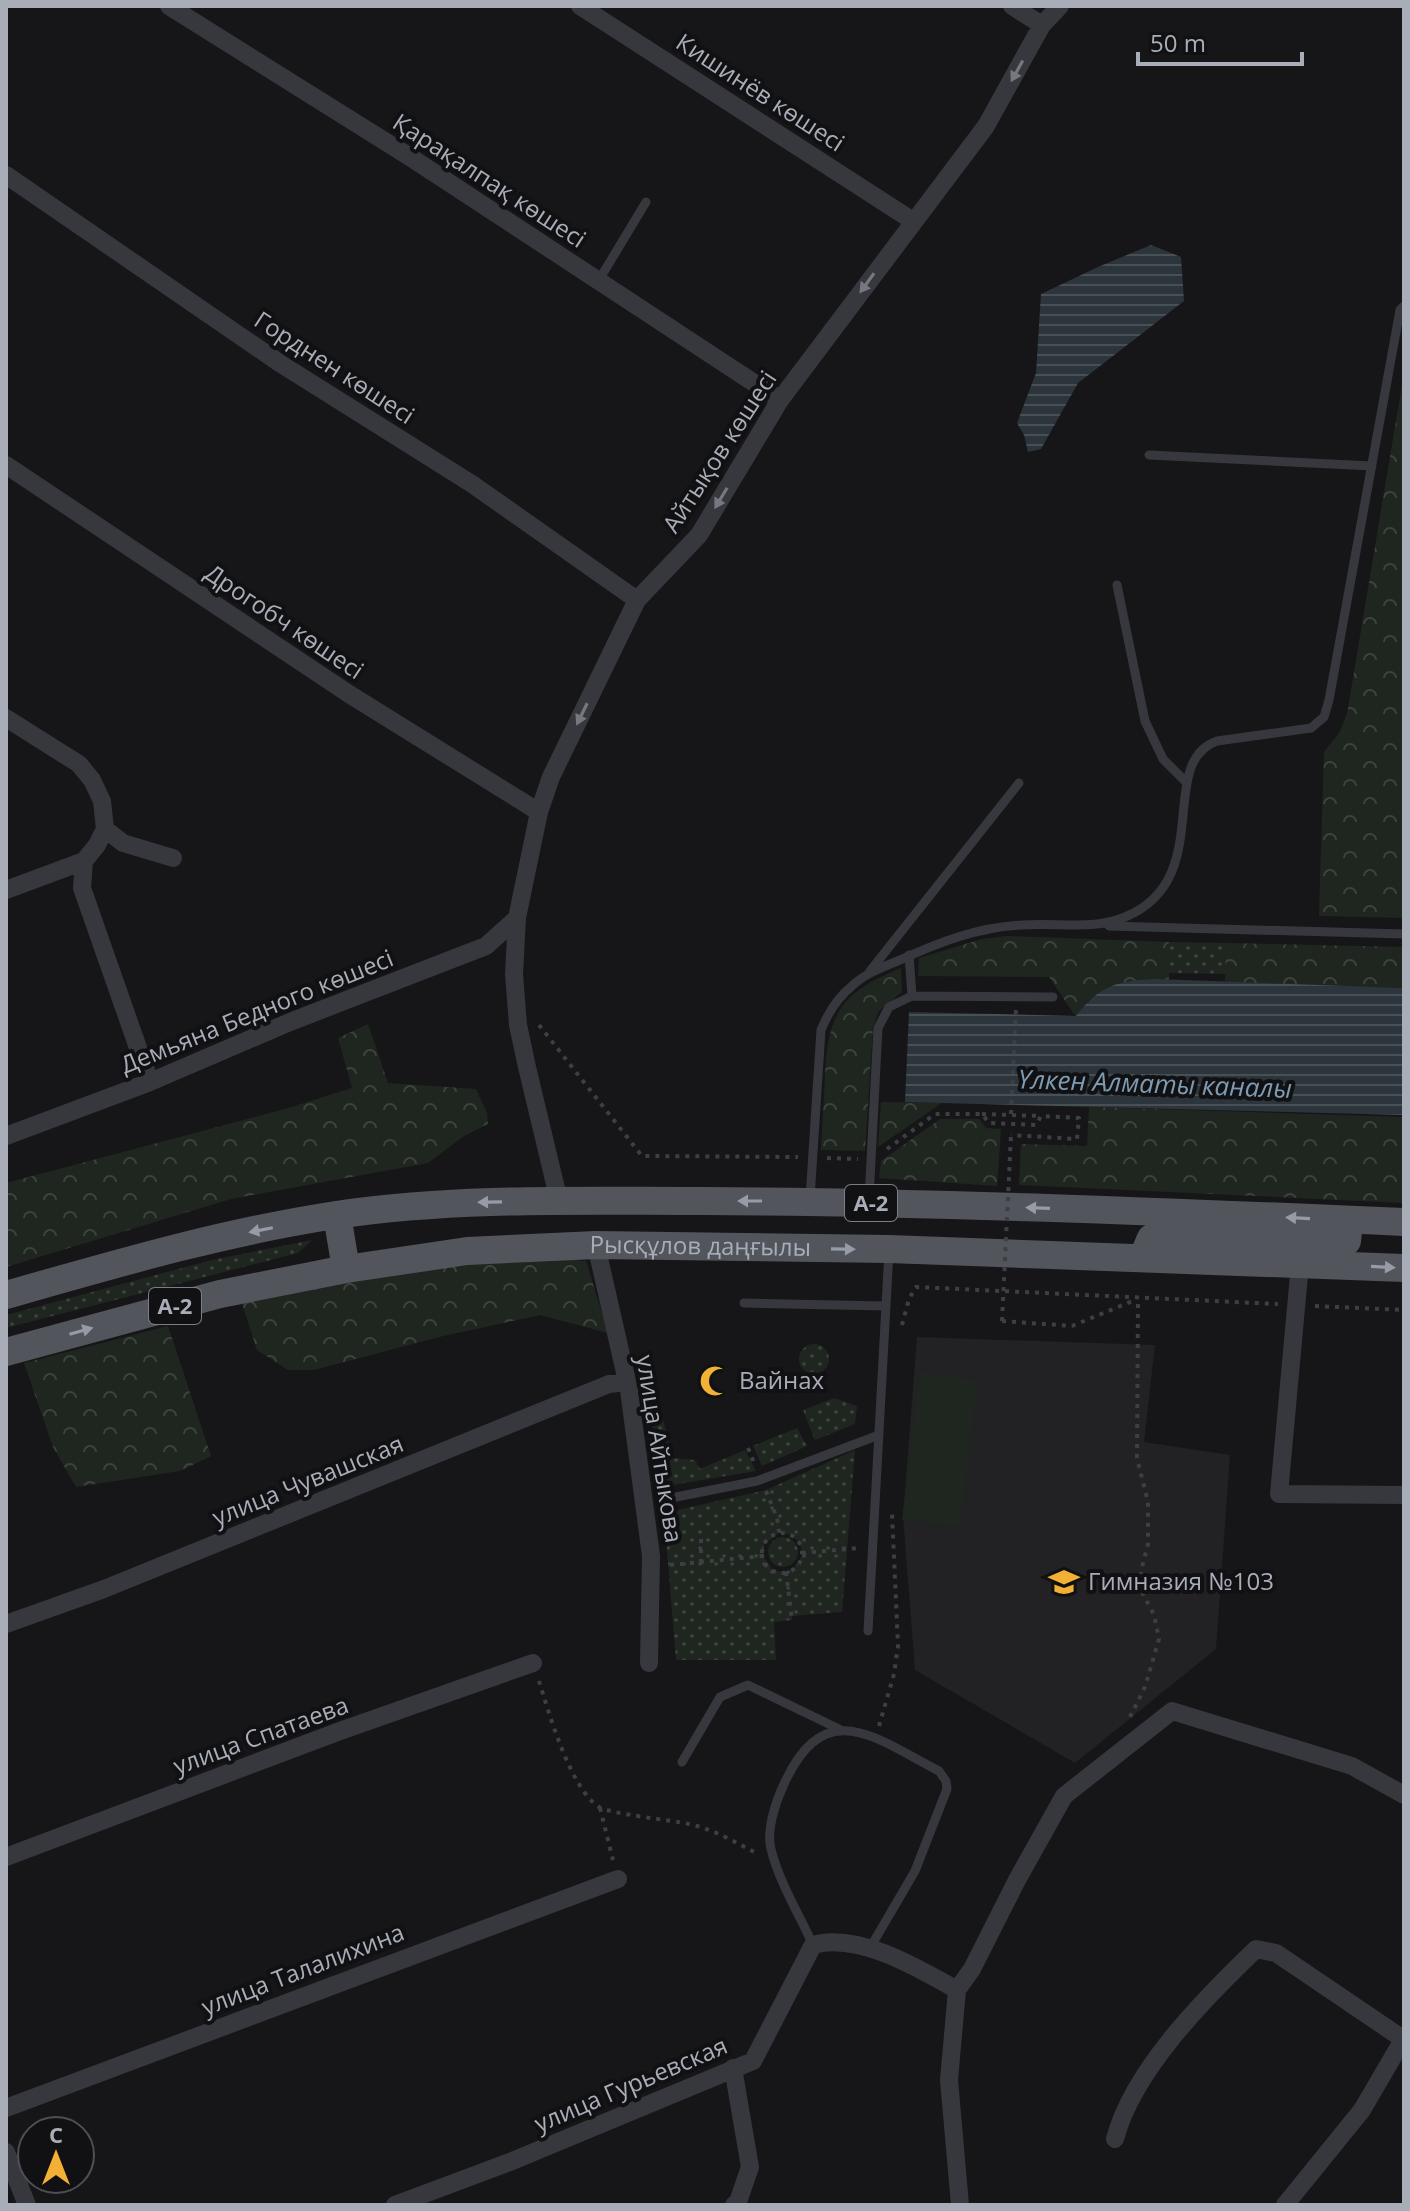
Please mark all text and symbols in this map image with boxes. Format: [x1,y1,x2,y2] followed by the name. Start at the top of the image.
[1138,16,1302,66] scale bar
[670,25,851,159] street label: Кишинёв көшесі
[1150,26,1206,59] text: 50 m
[1010,59,1024,82] one-way arrow
[387,105,593,255] street label: Қарақалпақ көшесі
[859,272,875,294] one-way arrow
[248,303,421,431] street label: Горднен көшесі
[654,364,783,539] street label: Айтықов көшесі
[715,487,729,509] one-way arrow
[199,555,371,686] street label: Дрогобч көшесі
[575,703,589,726] one-way arrow
[115,941,398,1081] street label: Демьяна Бедного көшесі
[1017,1060,1293,1106] water label: Үлкен Алматы каналы
[845,1185,897,1221] road number: A-2
[737,1195,762,1207] one-way arrow
[477,1196,502,1208] one-way arrow
[1025,1202,1050,1214] one-way arrow
[1285,1211,1310,1224] one-way arrow
[248,1224,273,1237] one-way arrow
[589,1227,811,1263] street label: Рысқұлов даңғылы
[831,1243,856,1255] one-way arrow
[1371,1261,1396,1274] one-way arrow
[149,1288,201,1324] road number: A-2
[70,1324,94,1337] one-way arrow
[629,1352,692,1545] street label: улица Айтыкова
[739,1363,825,1396] place label: Вайнах
[698,1364,732,1398] mosque icon: Вайнах
[207,1426,408,1533] street label: улица Чувашская
[1088,1564,1274,1597] place label: Гимназия №103
[1047,1565,1081,1599] school or university icon: Гимназия №103
[168,1688,353,1782] street label: улица Спатаева
[196,1915,409,2022] street label: улица Талалихина
[529,2028,732,2139] street label: улица Гурьевская
[16,2115,96,2195] north arrow
[49,2119,63,2149] text: С

